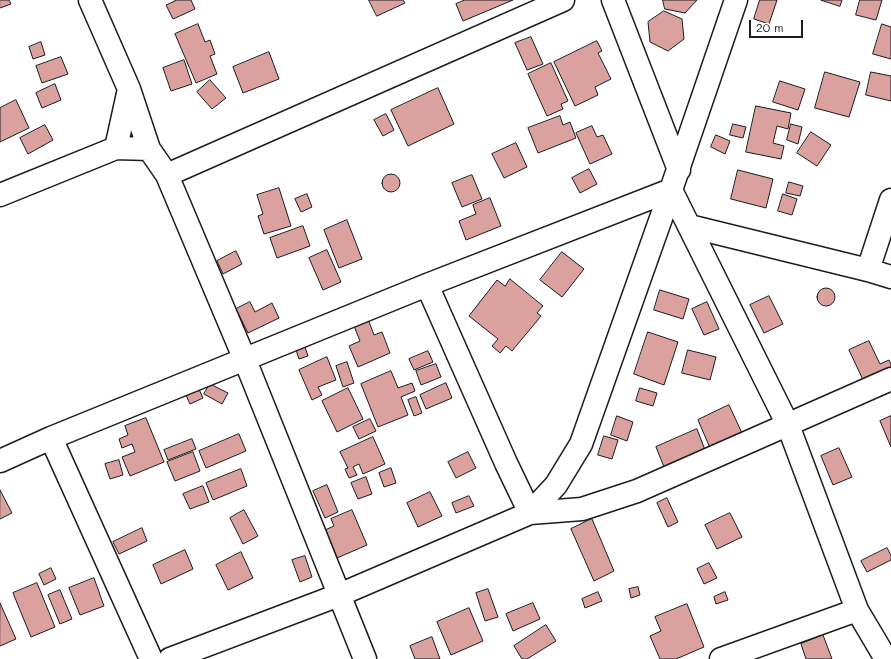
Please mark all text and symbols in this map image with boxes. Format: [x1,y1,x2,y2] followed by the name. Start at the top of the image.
[751,12,805,38] scale bar
[756,19,784,35] text: 20 m

